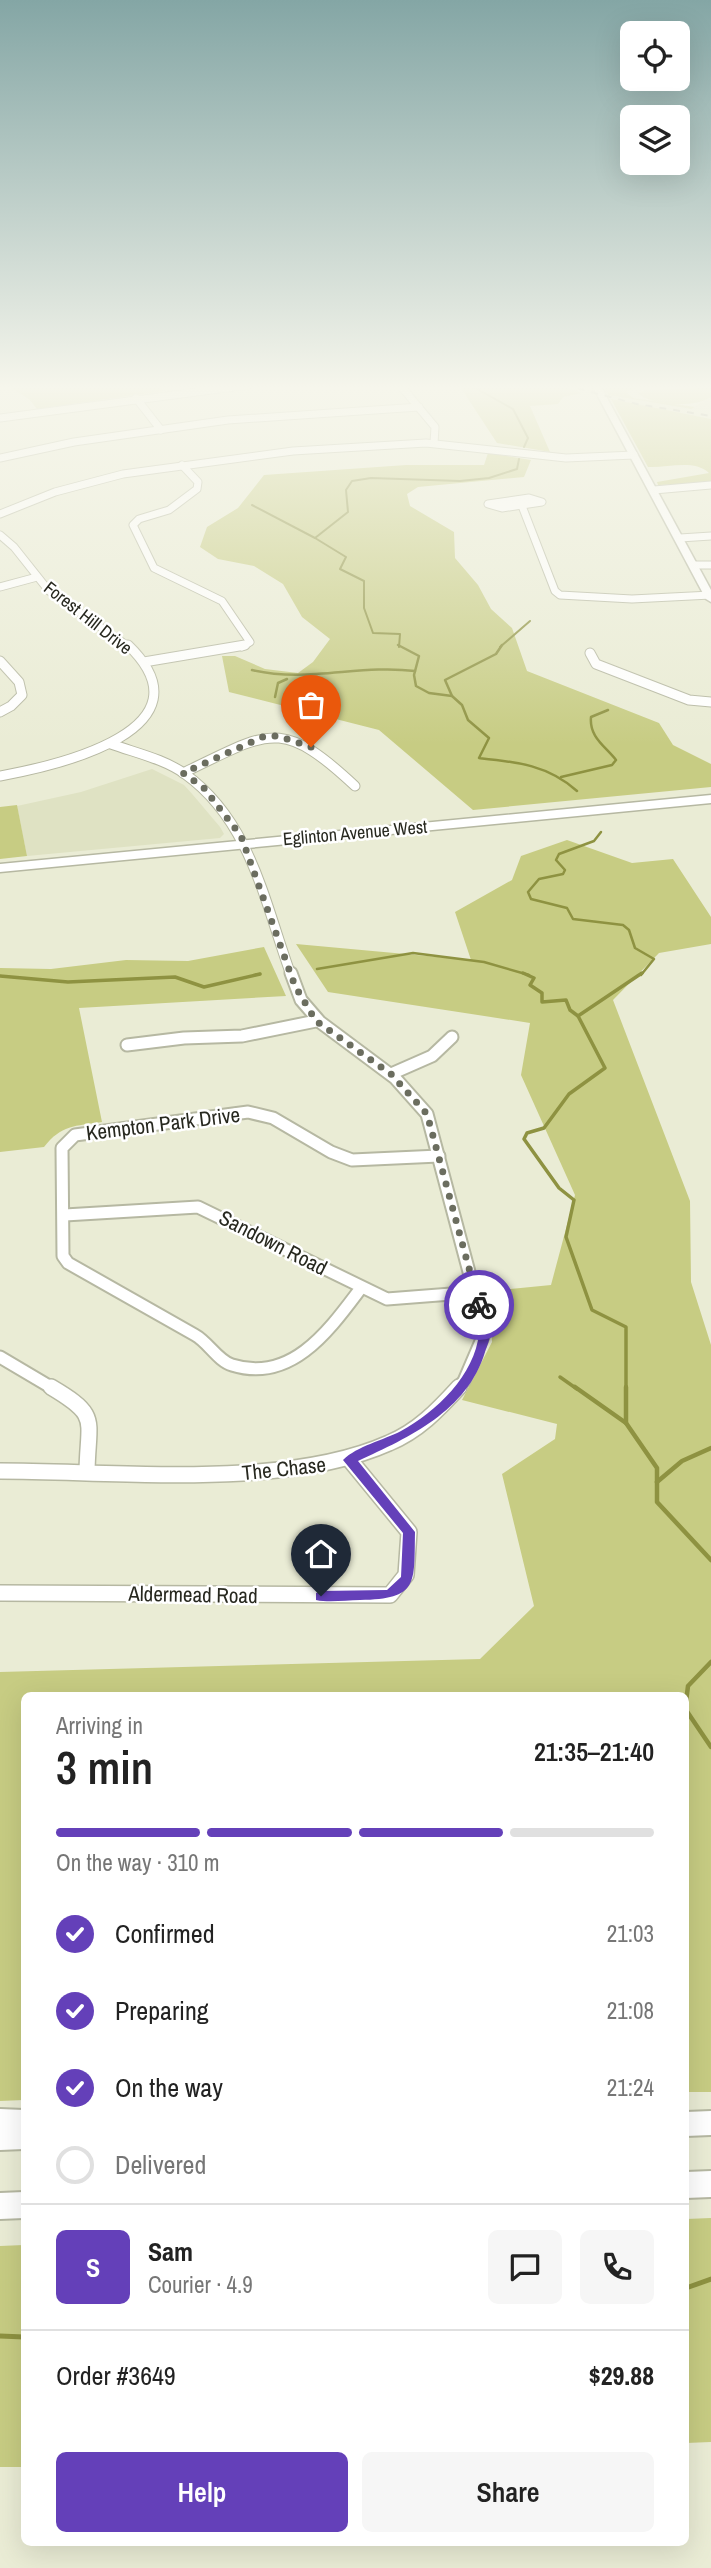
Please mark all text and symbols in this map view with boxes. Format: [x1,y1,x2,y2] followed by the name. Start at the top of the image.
[620,21,690,175] map controls
[620,21,690,91] button: locate
[620,105,690,175] button: layers
[39,575,138,660] street label: Forest Hill Drive
[281,675,341,747] pin
[292,686,330,724] icon: bag
[282,814,428,851] street label: Eglinton Avenue West
[84,1100,242,1147] street label: Kempton Park Drive
[214,1203,332,1282] street label: Sandown Road
[444,1270,514,1340] courier
[460,1286,498,1324] icon: bike
[241,1450,327,1487] street label: The Chase
[291,1524,351,1596] pin
[302,1535,340,1573] icon: home
[127,1579,258,1610] street label: Aldermead Road
[56,1710,143,1741] text: Arriving in
[534,1734,654,1769] text: 21:35–21:40
[56,1736,153,1798] text: 3 min
[56,1847,220,1878] text: On the way · 310 m
[56,1915,94,1953] icon: check
[115,1916,215,1951] text: Confirmed
[607,1918,654,1949] text: 21:03
[56,1992,94,2030] icon: check
[115,1993,209,2028] text: Preparing
[607,1995,654,2026] text: 21:08
[56,2069,94,2107] icon: check
[115,2070,223,2105] text: On the way
[607,2072,654,2103] text: 21:24
[115,2147,206,2182] text: Delivered
[488,2230,562,2304] button: chat
[580,2230,654,2304] button: phone
[148,2234,193,2269] text: Sam
[86,2250,100,2285] text: S
[148,2269,253,2300] text: Courier · 4.9
[56,2358,176,2393] text: Order #3649
[589,2358,654,2393] text: $29.88
[56,2452,348,2532] button: Help
[362,2452,654,2532] button: Share

